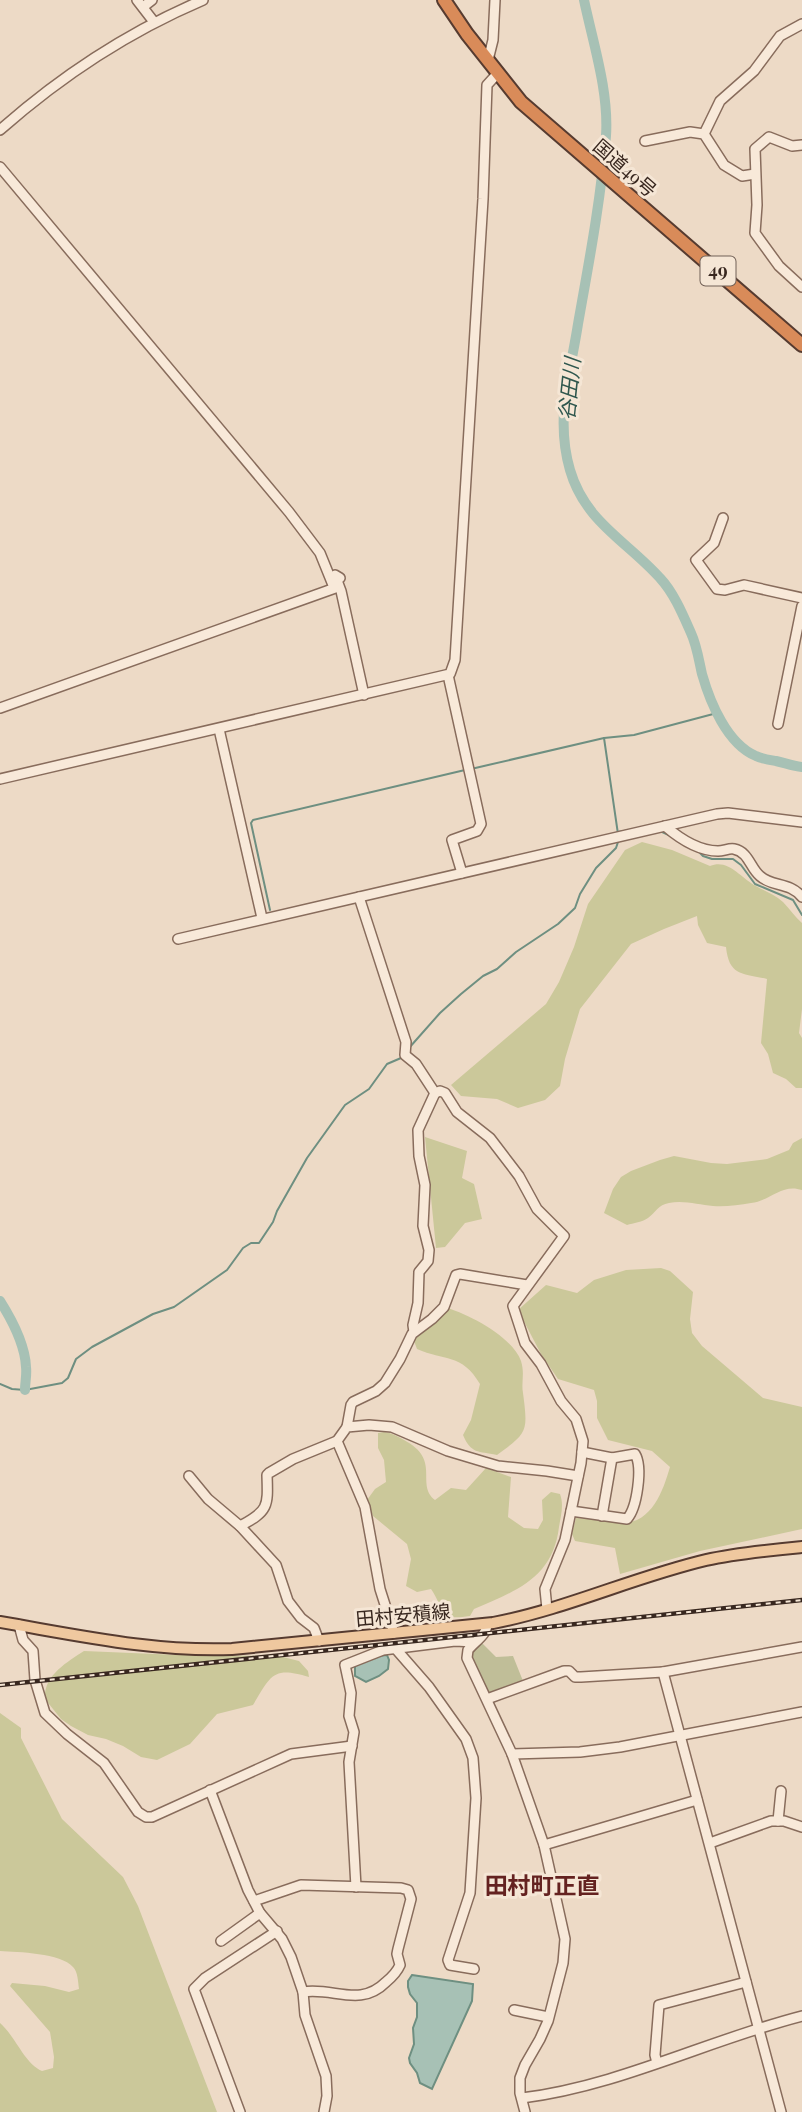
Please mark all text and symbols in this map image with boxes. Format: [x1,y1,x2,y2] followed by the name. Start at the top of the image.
[588,132,663,202] street label: 国道49号
[700,256,736,286] road number: 49
[551,354,585,422] water label: 谷田川
[354,1597,451,1631] street label: 田村安積線
[485,1869,600,1900] district label: 田村町正直

